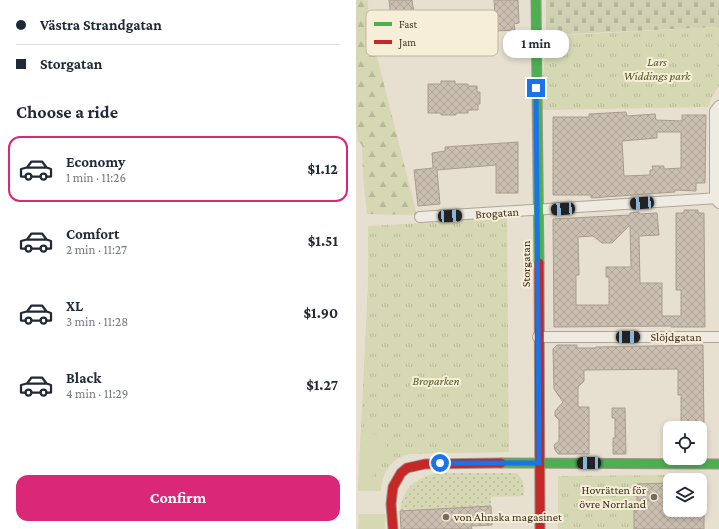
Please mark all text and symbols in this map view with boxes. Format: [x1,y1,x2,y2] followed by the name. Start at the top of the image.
[366,10,498,56] legend
[40,17,162,33] text: Västra Strandgatan
[399,18,418,30] text: Fast
[503,30,569,58] callout: 1 min
[398,36,416,49] text: Jam
[521,36,551,51] text: 1 min
[624,55,691,83] park label: Lars Widdings park
[40,56,102,72] text: Storgatan
[527,79,545,97] route end
[16,102,118,122] text: Choose a ride
[18,151,54,187] icon: car
[66,154,125,170] text: Economy
[307,161,338,177] text: $1.12
[66,170,126,185] text: 1 min · 11:26
[630,196,654,210] car
[551,202,575,216] car
[475,204,520,222] street label: Brogatan
[438,209,462,223] car
[18,223,54,259] icon: car
[66,226,120,242] text: Comfort
[308,233,338,249] text: $1.51
[519,240,533,287] street label: Storgatan
[66,242,127,257] text: 2 min · 11:27
[18,295,54,331] icon: car
[66,298,83,314] text: XL
[304,305,338,321] text: $1.90
[66,314,128,329] text: 3 min · 11:28
[650,330,702,344] street label: Slöjdgatan
[616,331,640,343] car
[18,367,54,403] icon: car
[66,370,101,386] text: Black
[413,374,459,388] park label: Broparken
[306,377,338,393] text: $1.27
[66,386,128,401] text: 4 min · 11:29
[663,421,707,517] map controls
[663,421,707,465] button: locate
[431,454,449,472] route start
[577,457,601,469] car
[663,473,707,517] button: layers
[16,475,340,521] button: Confirm
[579,483,647,511] place label: Hovrätten för övre Norrland
[649,492,659,502] marker: Hovrätten för övre Norrland
[453,510,563,524] place label: von Ahnska magasinet
[441,512,451,522] marker: von Ahnska magasinet

